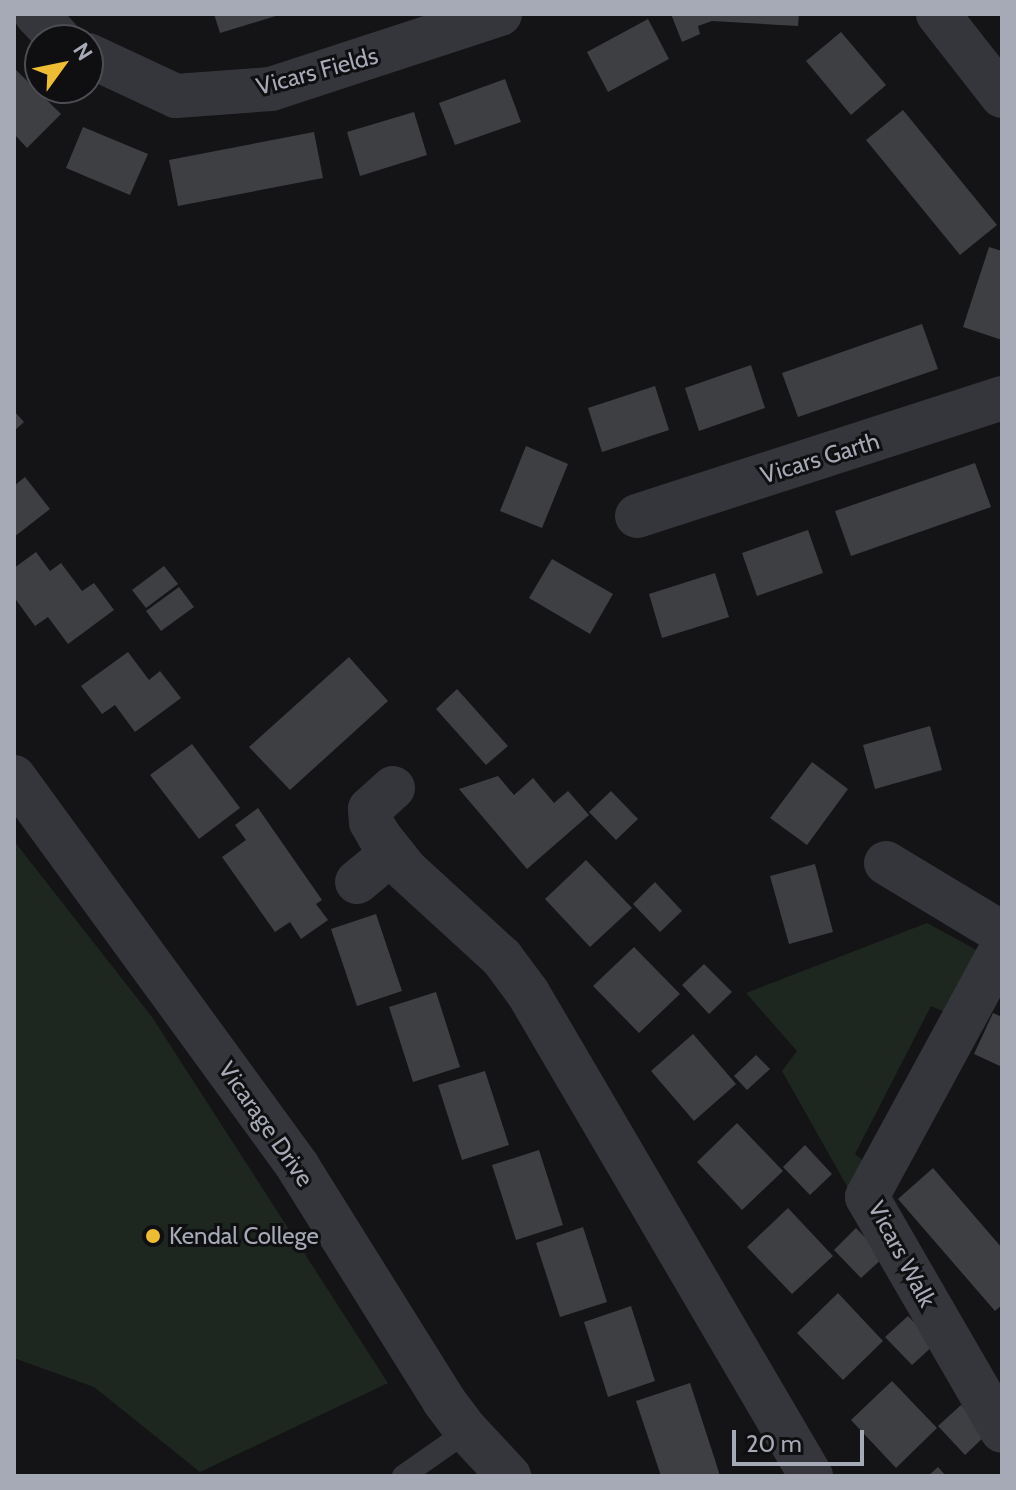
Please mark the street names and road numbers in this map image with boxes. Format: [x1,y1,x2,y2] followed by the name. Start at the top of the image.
[253,41,381,101] street label: Vicars Fields
[757,426,883,490] street label: Vicars Garth
[212,1056,320,1192] street label: Vicarage Drive
[862,1196,942,1312] street label: Vicars Walk

